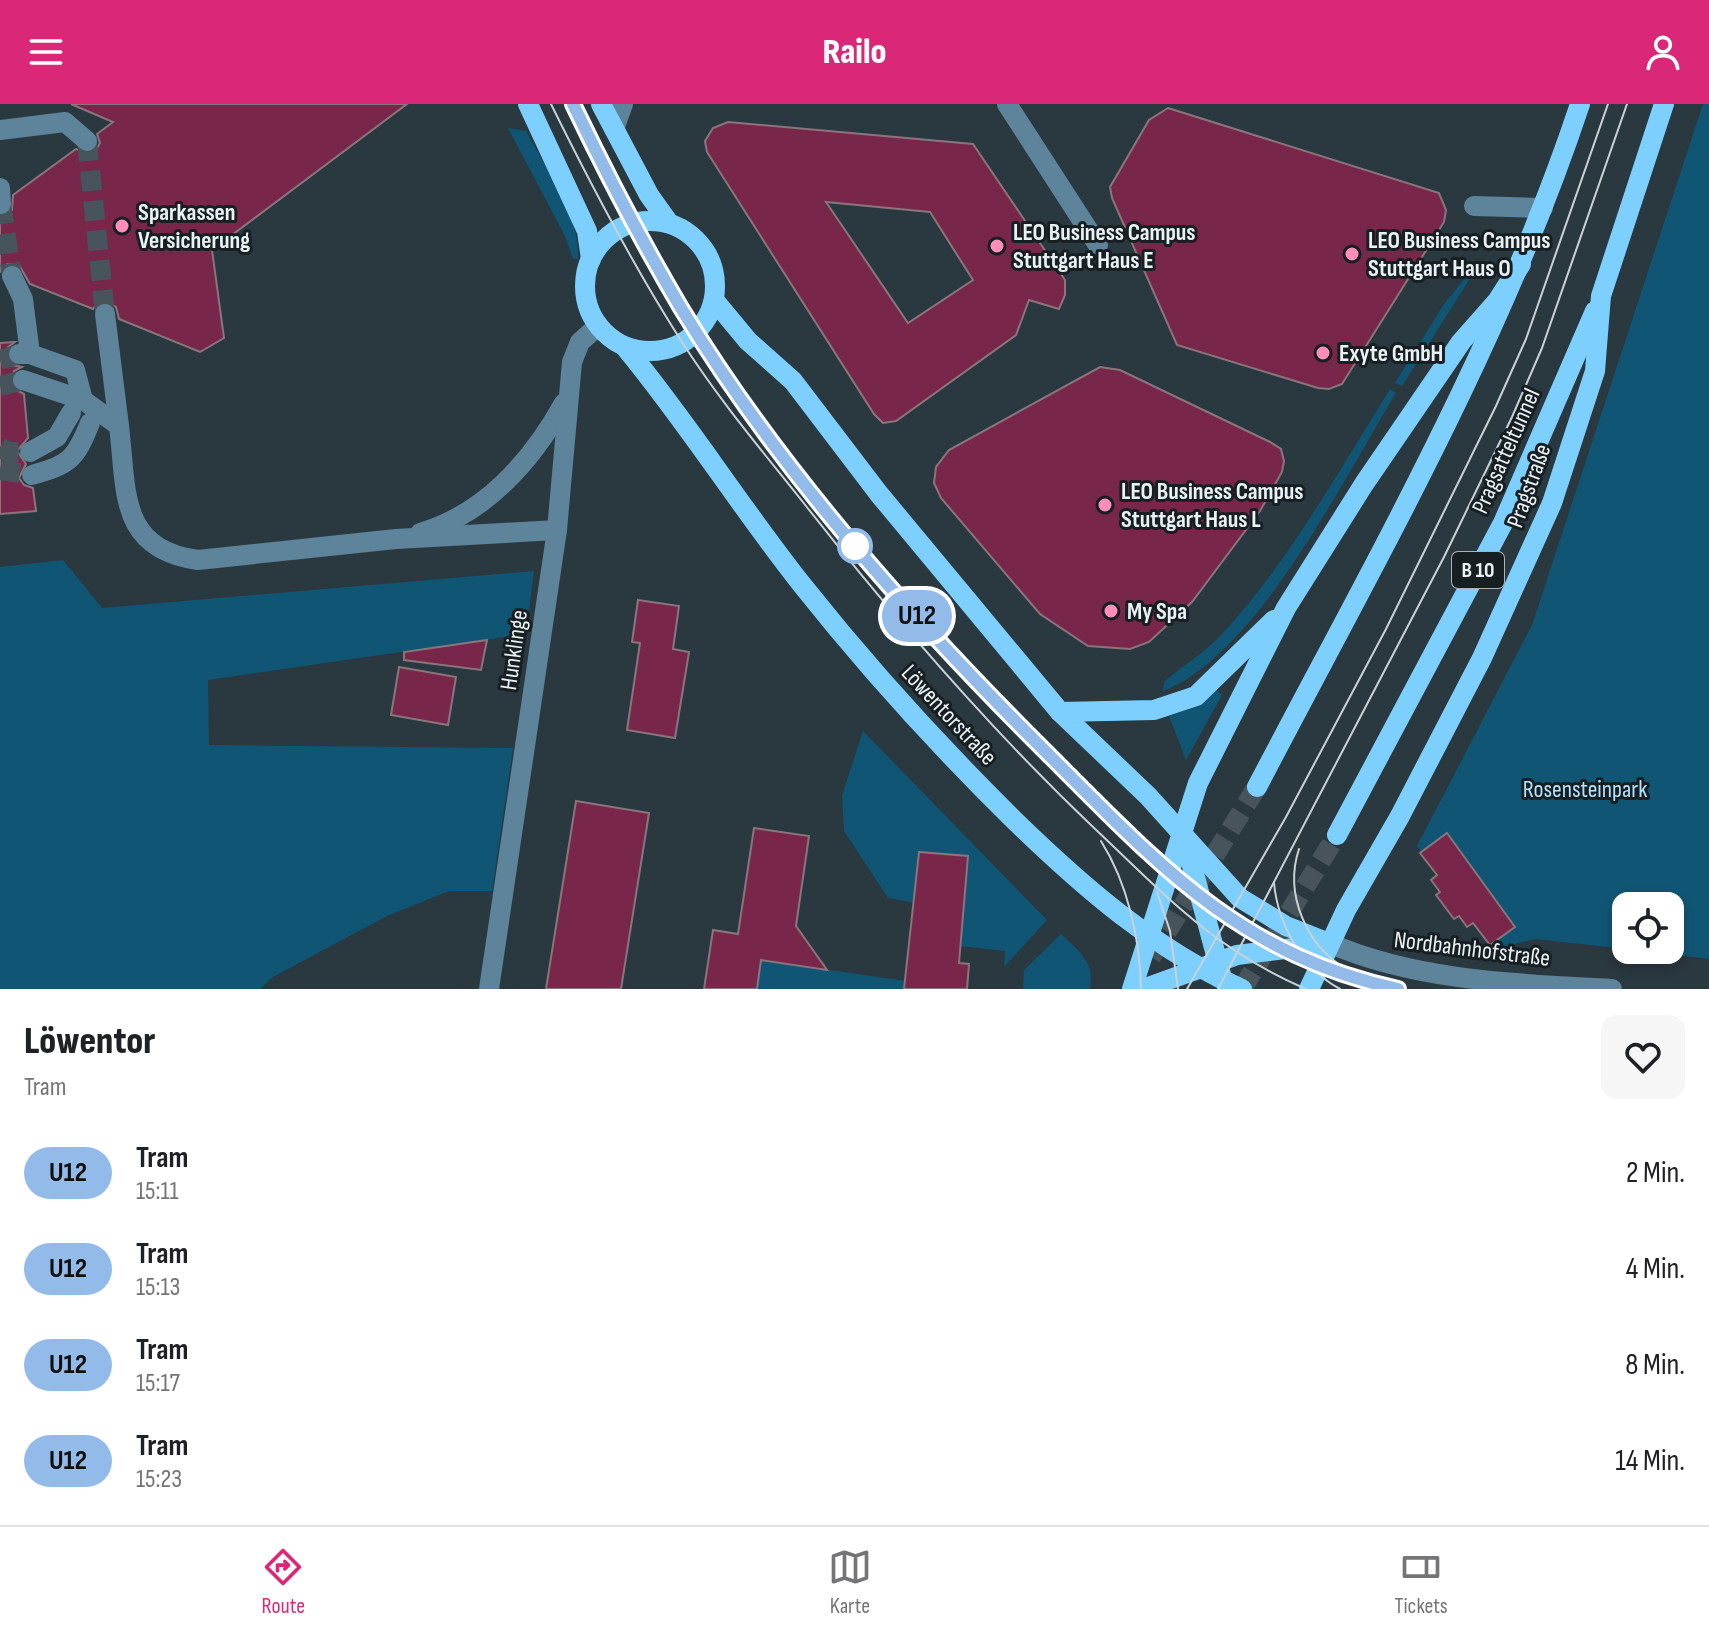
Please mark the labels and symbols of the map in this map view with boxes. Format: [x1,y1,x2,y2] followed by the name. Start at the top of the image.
[138,198,250,255] place label: Sparkassen Versicherung
[113,217,131,235] marker: Sparkassen Versicherung
[1013,218,1196,275] place label: LEO Business Campus Stuttgart Haus E
[1368,226,1551,283] place label: LEO Business Campus Stuttgart Haus O
[988,237,1006,255] marker: LEO Business Campus Stuttgart Haus E
[1343,245,1361,263] marker: LEO Business Campus Stuttgart Haus O
[1339,339,1443,368] place label: Exyte GmbH
[1314,344,1332,362] marker: Exyte GmbH
[1466,384,1546,518] street label: Pragsatteltunnel
[1501,440,1557,532] street label: Pragstraße
[1121,477,1304,534] place label: LEO Business Campus Stuttgart Haus L
[1096,496,1114,514] marker: LEO Business Campus Stuttgart Haus L
[838,529,872,563] unlabelled marker
[1452,552,1504,588] road number: B 10
[871,590,963,642] line badge: U12
[1127,597,1187,626] place label: My Spa
[1102,602,1120,620] marker: My Spa
[494,608,534,692] street label: Hunklinge
[895,659,1003,771] street label: Löwentorstraße
[1523,775,1647,804] park label: Rosensteinpark
[1392,925,1552,973] street label: Nordbahnhofstraße

